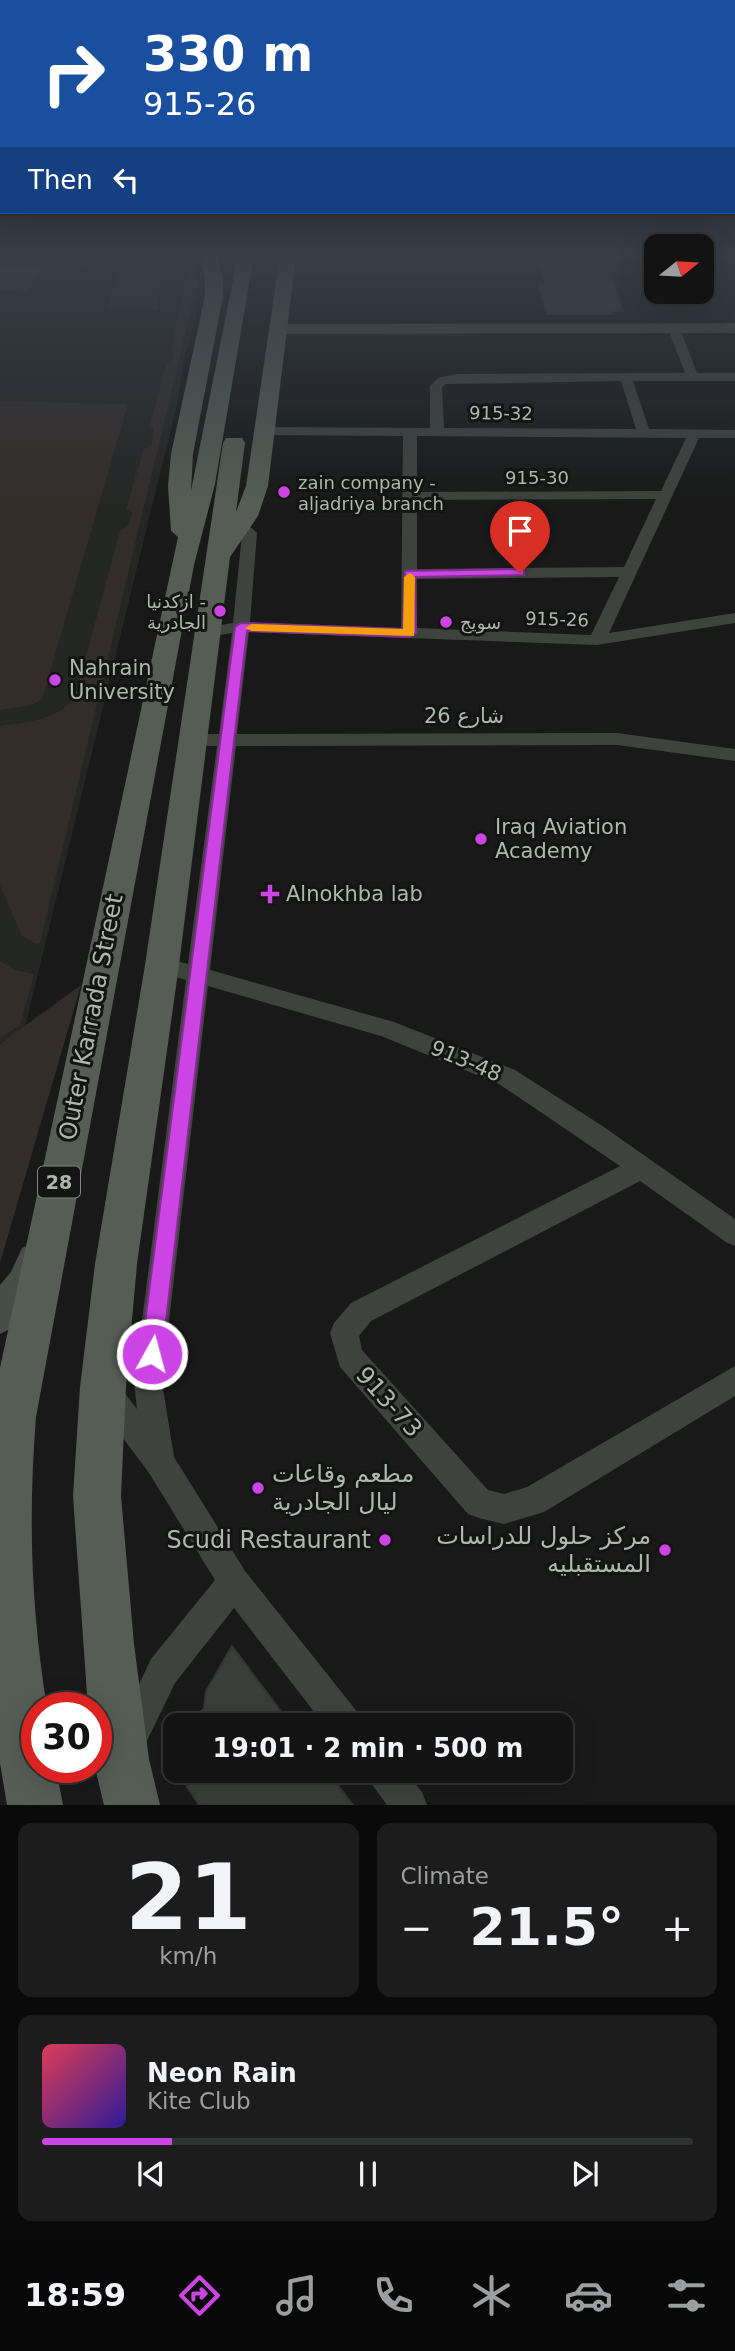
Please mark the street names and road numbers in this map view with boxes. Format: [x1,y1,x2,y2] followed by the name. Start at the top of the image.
[469,402,533,424] street label: 915-32
[505,467,569,488] street label: 915-30
[525,607,589,631] street label: 915-26
[424,704,504,728] street label: شارع 26
[53,891,129,1143] street label: Outer Karrada Street
[427,1035,505,1087] street label: 913-48
[38,1166,80,1198] road number: 28
[350,1361,428,1443] street label: 913-73

